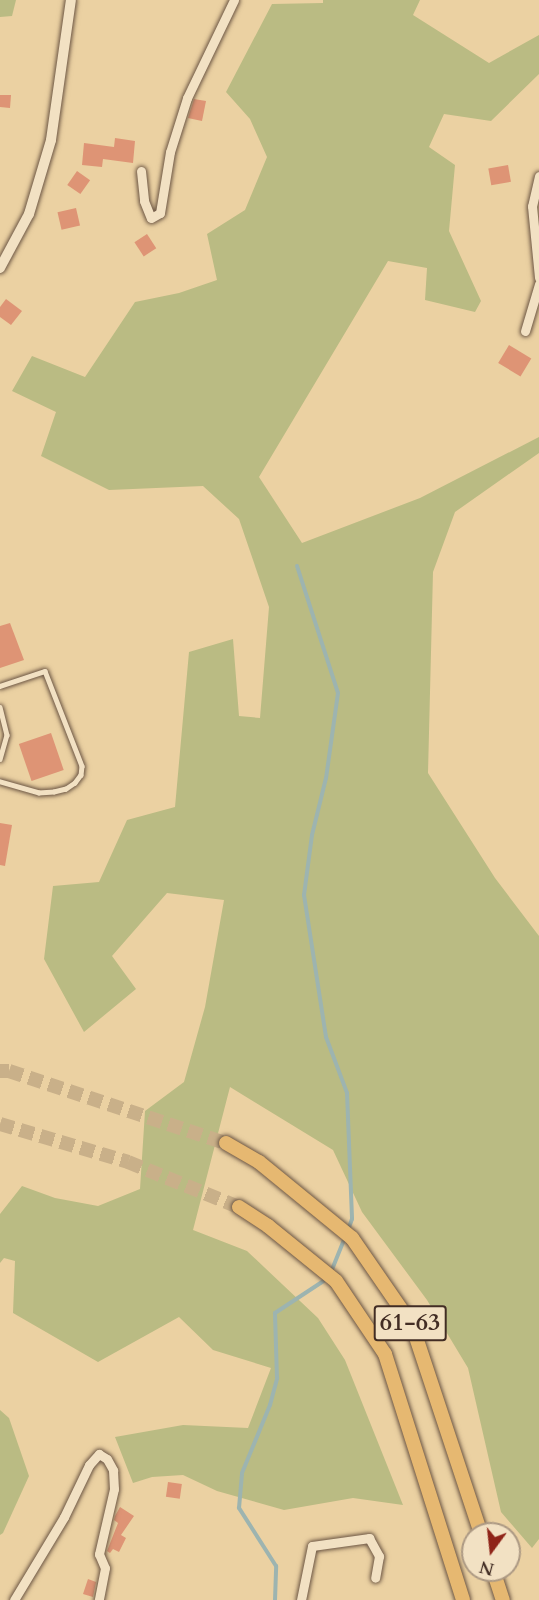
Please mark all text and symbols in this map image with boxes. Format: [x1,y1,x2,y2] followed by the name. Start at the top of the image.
[372,1302,448,1344] road number: 61-63
[461,1522,521,1582] north arrow
[477,1555,496,1580] text: N

